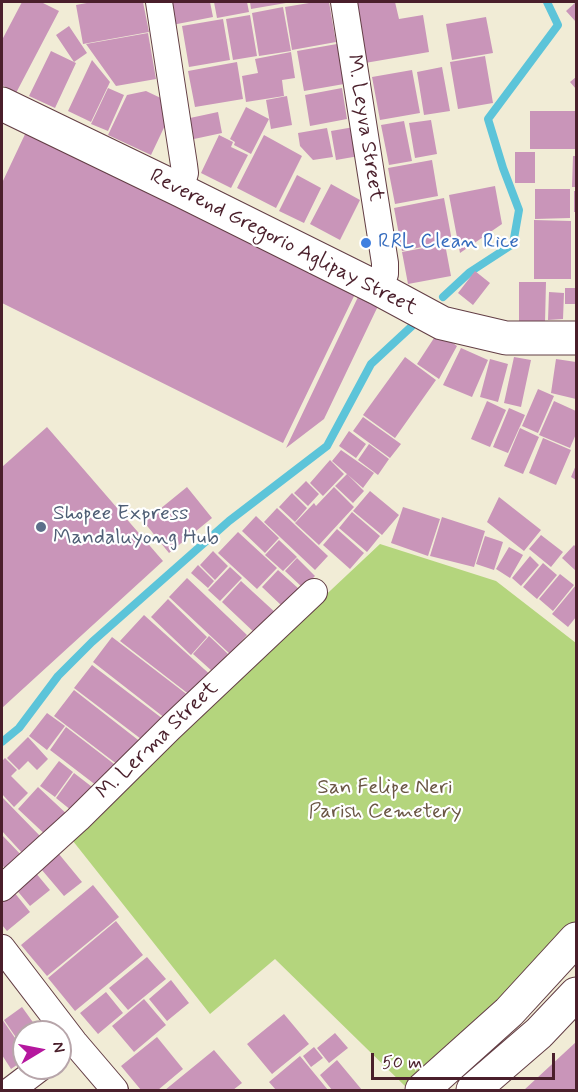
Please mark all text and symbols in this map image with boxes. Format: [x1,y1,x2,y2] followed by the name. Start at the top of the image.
[340,53,388,203] street label: M. Leyva Street
[145,164,421,322] street label: Reverend Gregorio Aglipay Street
[378,230,519,256] place label: RRL Clean Rice
[359,236,373,250] marker: RRL Clean Rice
[53,502,219,552] place label: Shopee Express Mandaluyong Hub
[34,520,48,534] marker: Shopee Express Mandaluyong Hub
[92,677,224,805] street label: M. Lerma Street
[308,776,462,826] park label: San Felipe Neri Parish Cemetery
[12,1020,72,1080] north arrow
[47,1040,70,1054] text: N
[374,1041,558,1079] scale bar
[382,1051,422,1075] text: 50 m

